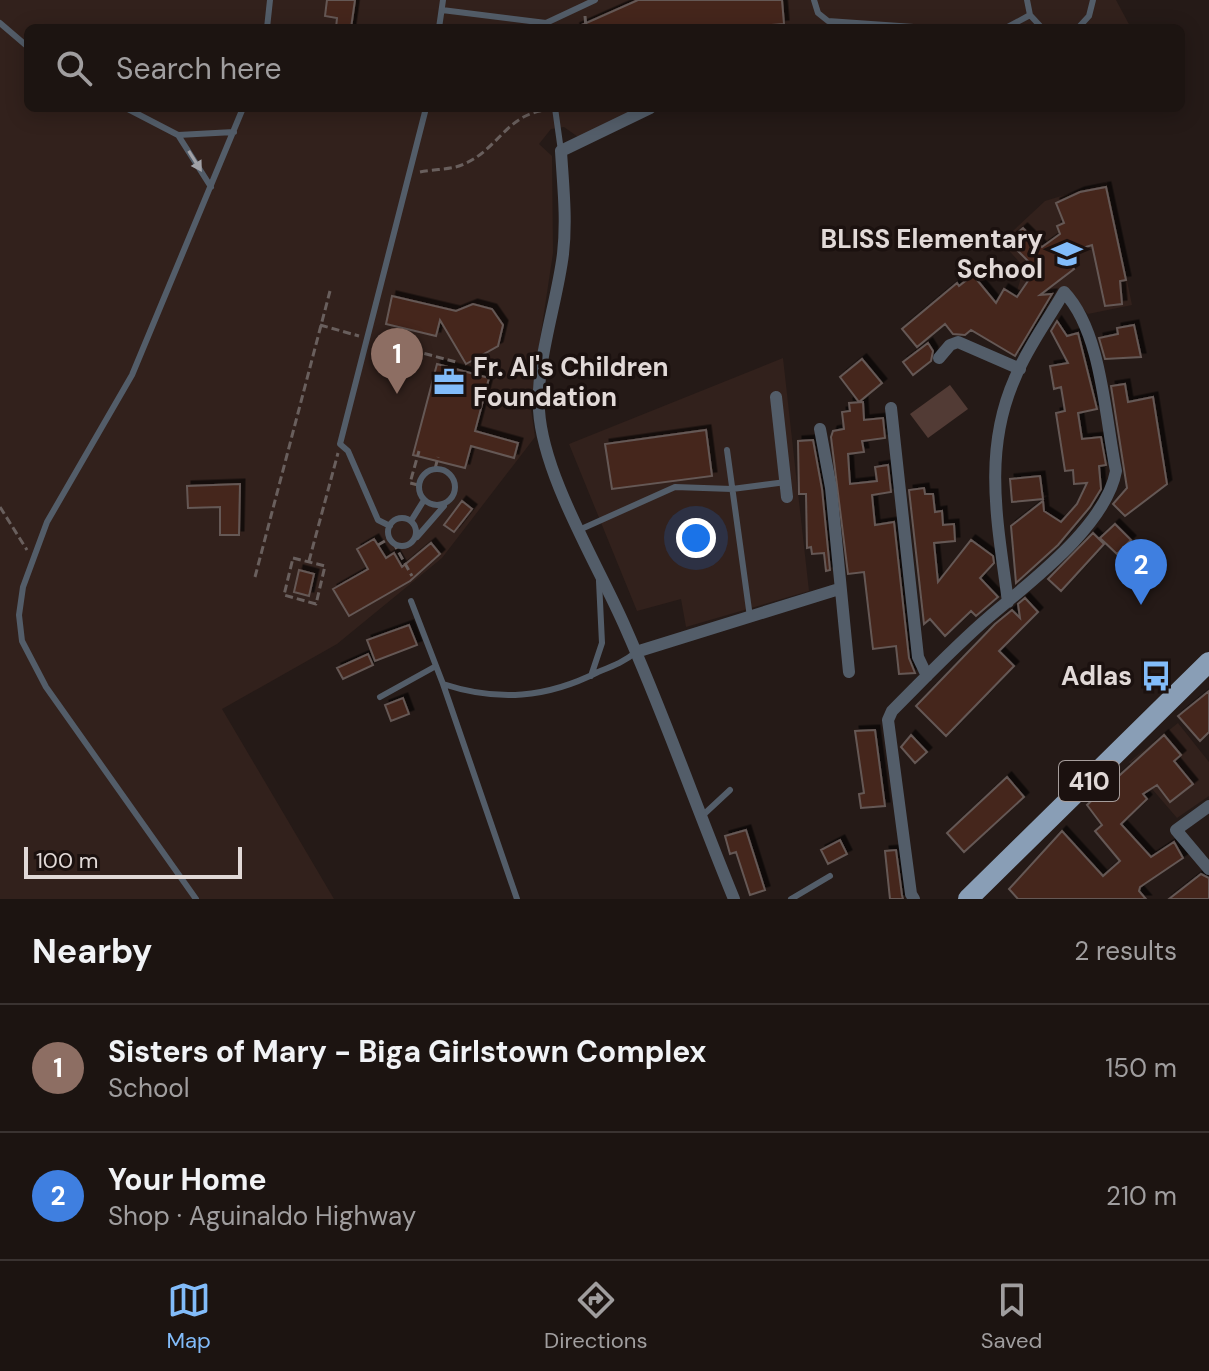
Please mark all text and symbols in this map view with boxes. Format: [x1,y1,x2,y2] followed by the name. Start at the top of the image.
[24,24,1185,112] search box
[52,46,96,90] icon: search
[116,49,282,88] text: Search here
[187,150,201,172] one-way arrow
[821,222,1043,286] place label: BLISS Elementary School
[1050,237,1084,271] school or university icon: BLISS Elementary School
[371,328,423,394] pin: 1
[473,350,669,414] place label: Fr. Al's Children Foundation
[432,365,466,399] office icon: Fr. Al's Children Foundation
[676,518,716,558] your location
[1115,539,1167,605] pin: 2
[1061,659,1132,693] place label: Adlas
[1139,659,1173,693] bus stop icon: Adlas
[1059,761,1119,801] road number: 410
[24,843,242,879] scale bar
[36,846,98,875] text: 100 m
[32,929,152,974] text: Nearby
[1074,934,1177,968] text: 2 results
[108,1032,706,1071] text: Sisters of Mary - Biga Girlstown Complex
[53,1051,63,1085] text: 1
[1105,1051,1177,1085] text: 150 m
[108,1071,190,1105] text: School
[108,1160,266,1199] text: Your Home
[50,1179,66,1213] text: 2
[1106,1179,1177,1213] text: 210 m
[108,1199,416,1233] text: Shop · Aguinaldo Highway
[167,1278,211,1355] tab: Map
[544,1278,648,1355] tab: Directions
[981,1278,1042,1355] tab: Saved

